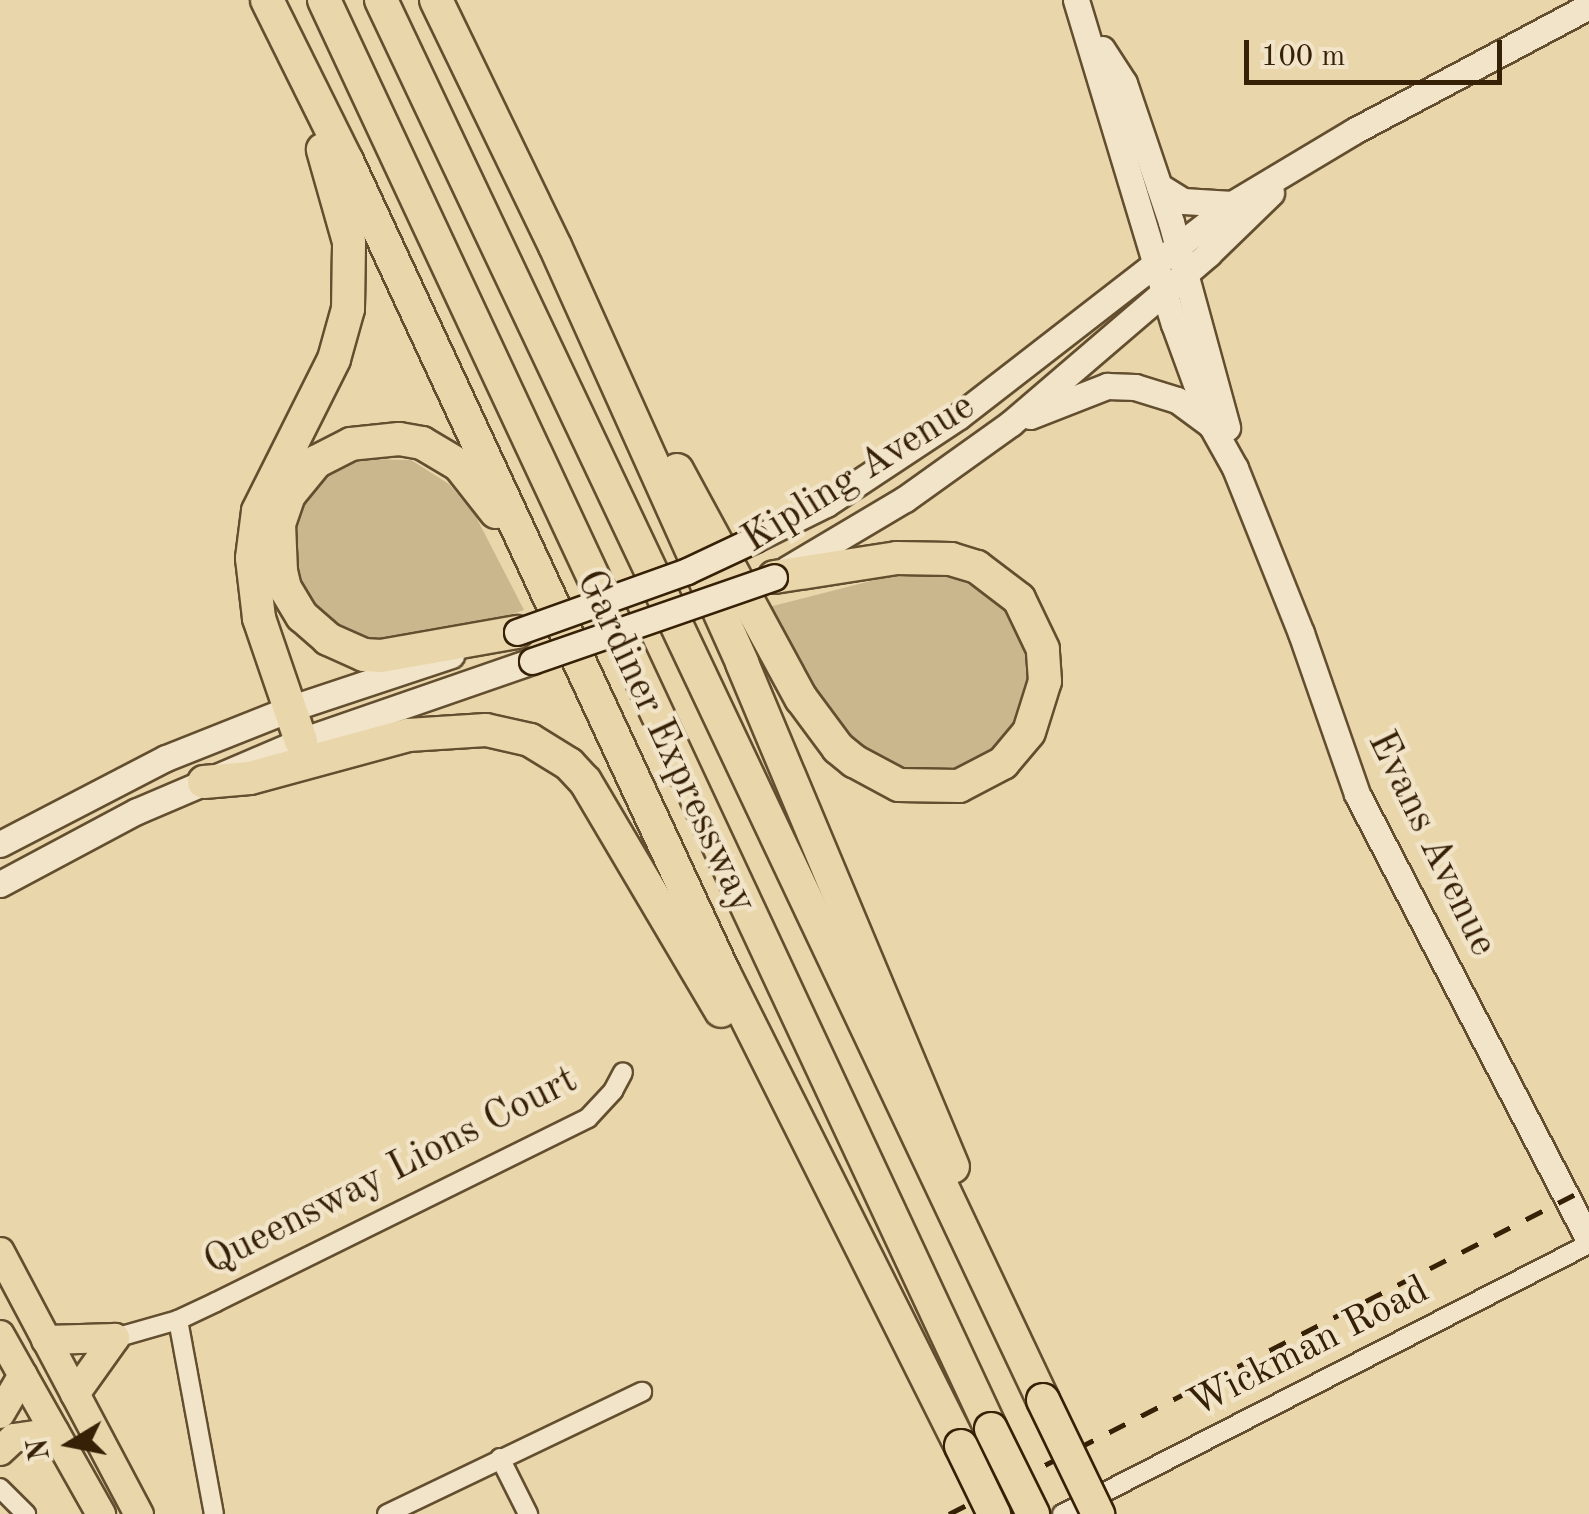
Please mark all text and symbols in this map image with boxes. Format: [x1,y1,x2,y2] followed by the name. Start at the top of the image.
[1249,20,1506,82] scale bar
[1261,42,1345,72] text: 100 m
[734,383,984,565] street label: Kipling Avenue
[564,563,766,921] street label: Gardiner Expressway
[1356,724,1506,964] street label: Evans Avenue
[196,1057,586,1287] street label: Queensway Lions Court
[1181,1267,1437,1429] street label: Wickman Road
[20,1394,120,1494] north arrow
[25,1436,56,1462] text: N

